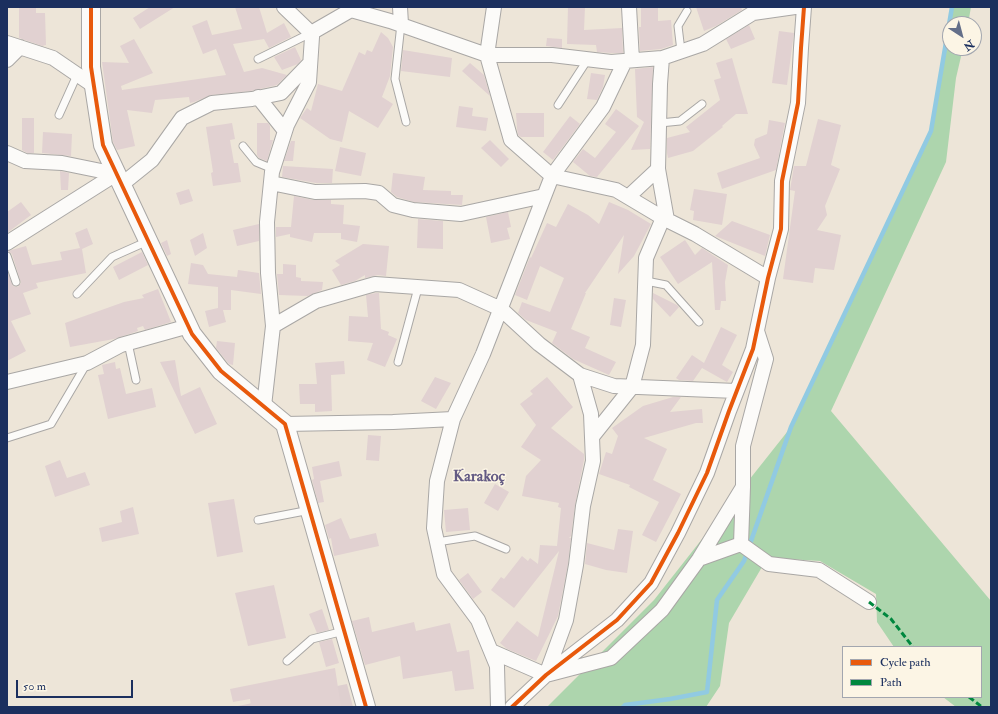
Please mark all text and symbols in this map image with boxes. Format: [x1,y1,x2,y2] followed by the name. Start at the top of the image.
[942,16,982,56] north arrow
[961,37,977,53] text: N
[453,468,505,488] district label: Karakoç
[842,646,982,698] legend
[880,655,930,670] text: Cycle path
[18,672,135,698] scale bar
[880,675,902,690] text: Path
[23,679,46,694] text: 50 m

